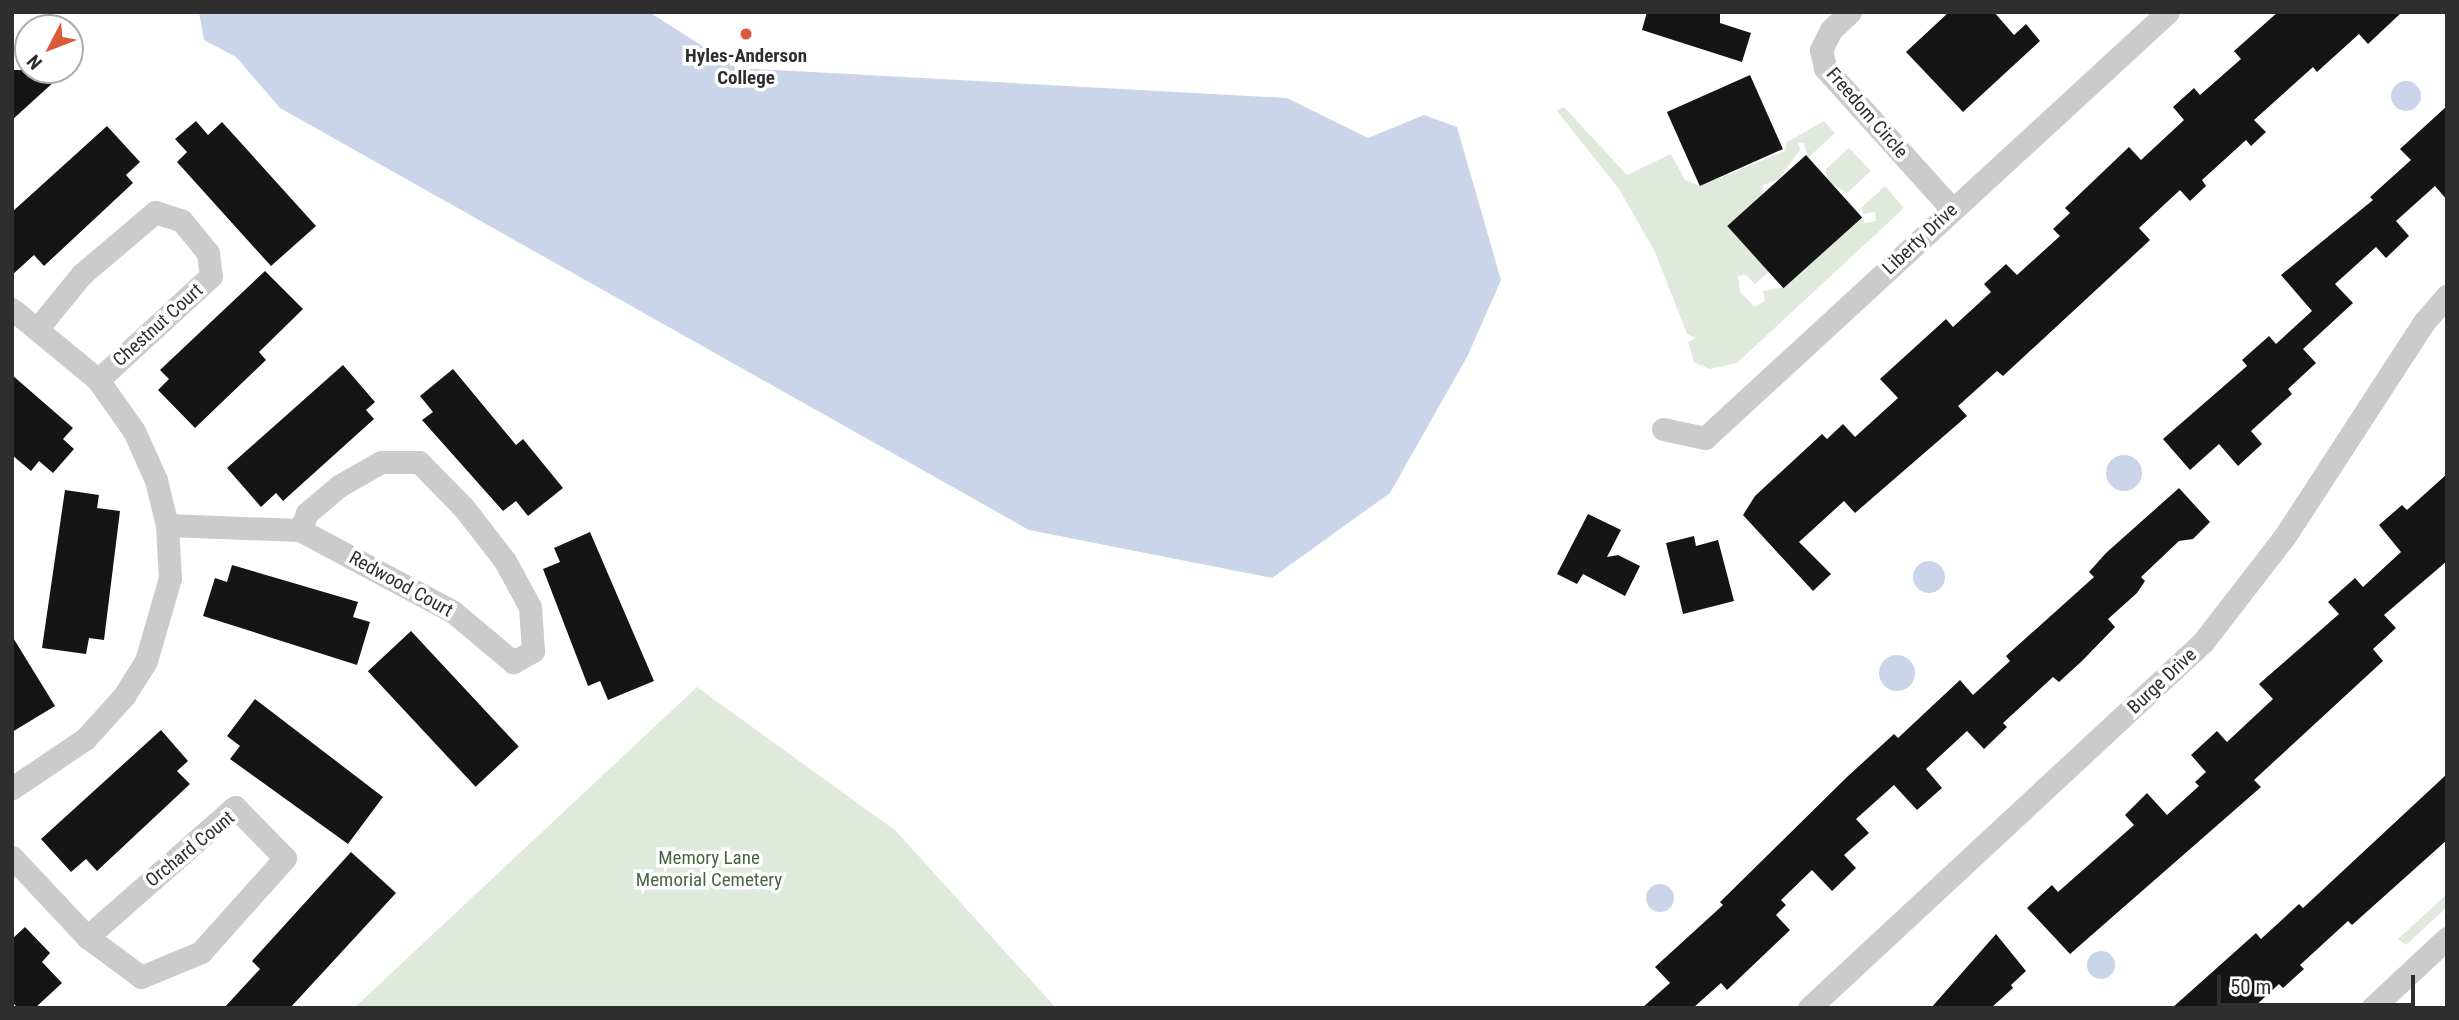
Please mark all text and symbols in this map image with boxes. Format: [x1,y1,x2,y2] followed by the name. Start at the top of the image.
[14,14,84,84] north arrow
[738,26,754,42] marker: Hyles-Anderson College
[685,45,807,89] place label: Hyles-Anderson College
[22,50,47,74] text: N
[1821,63,1913,163] street label: Freedom Circle
[1878,199,1962,279] street label: Liberty Drive
[108,279,208,371] street label: Chestnut Court
[345,546,457,622] street label: Redwood Court
[2123,643,2201,719] street label: Burge Drive
[141,806,239,892] street label: Orchard Count
[636,847,782,891] park label: Memory Lane Memorial Cemetery
[2221,960,2419,1004] scale bar
[2230,975,2271,999] text: 50 m

